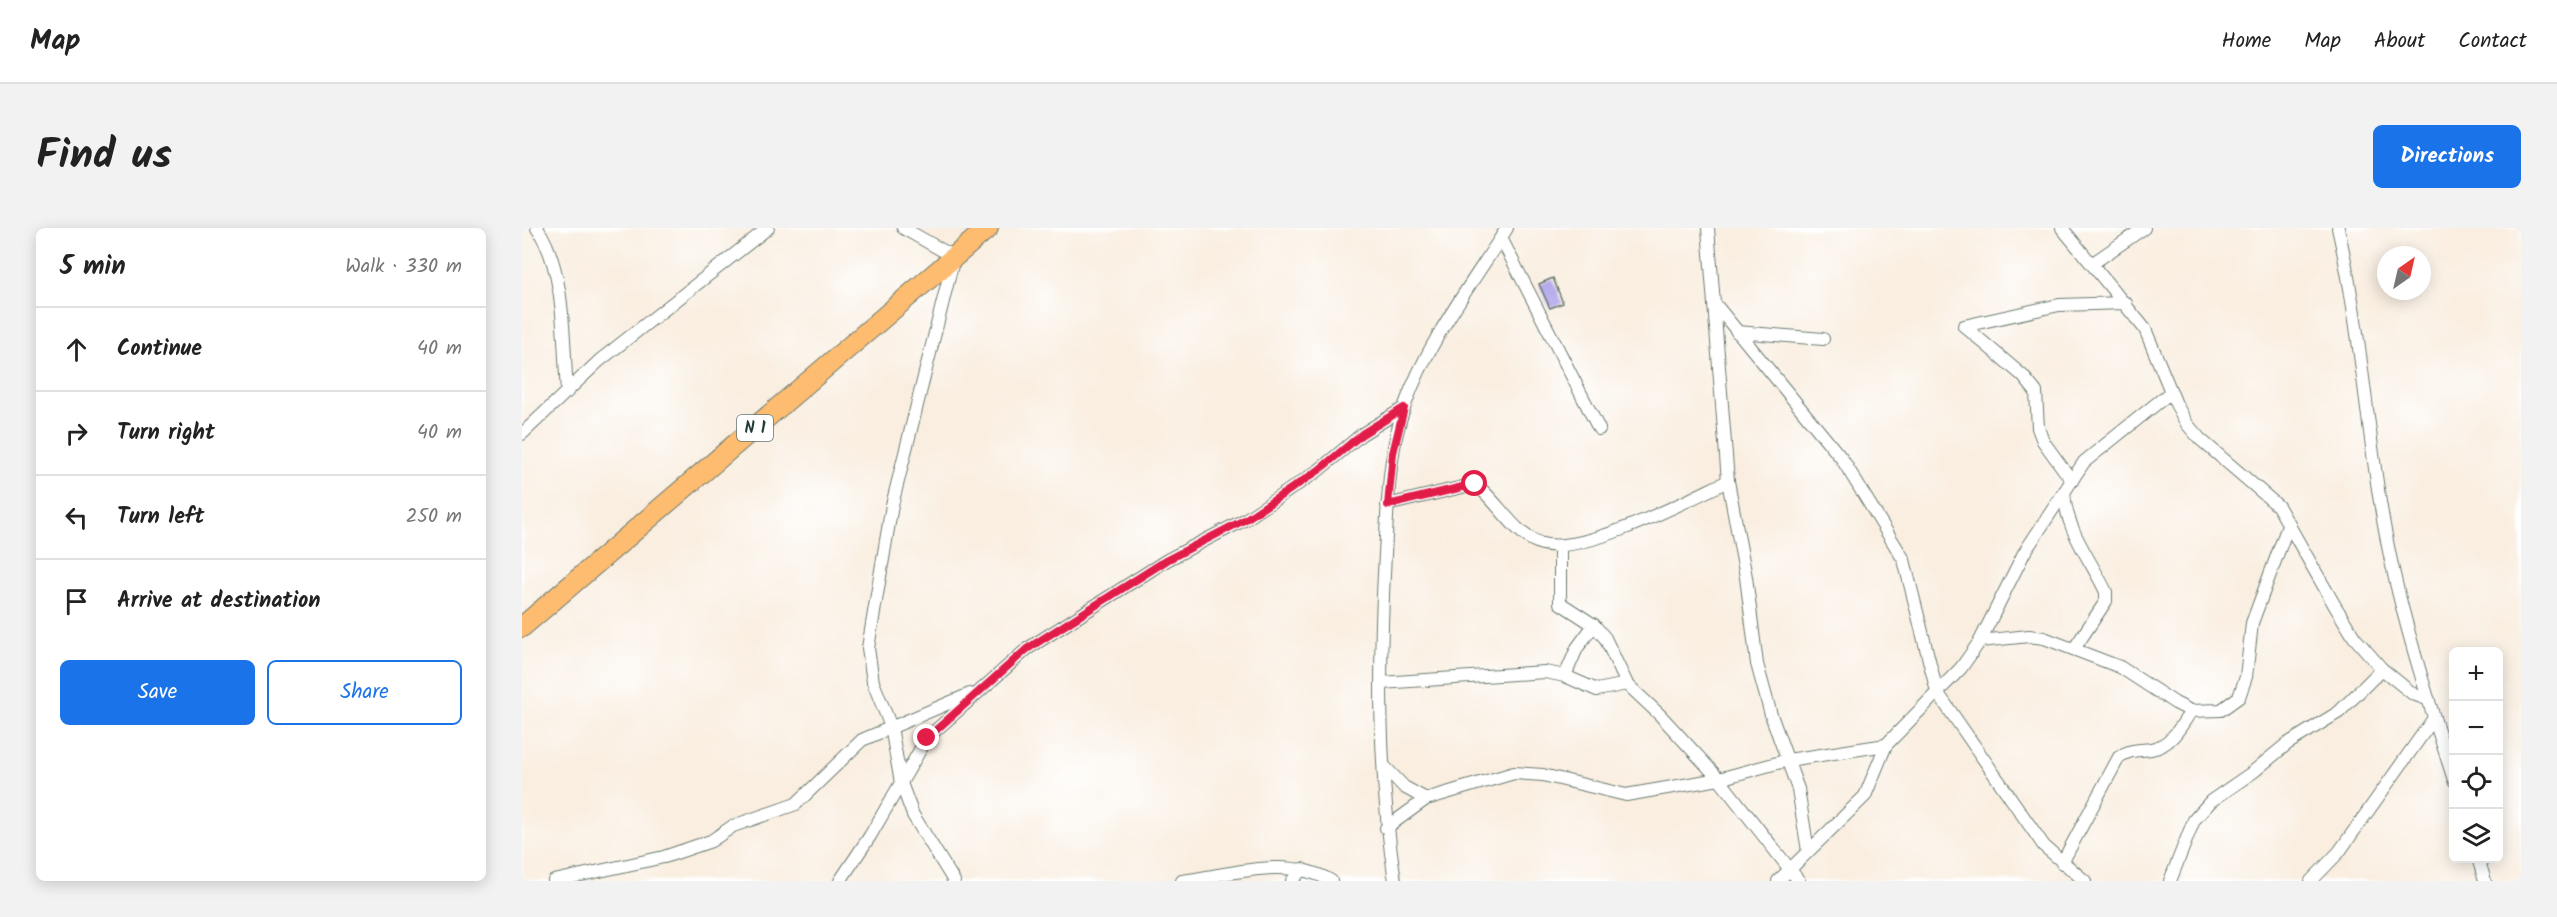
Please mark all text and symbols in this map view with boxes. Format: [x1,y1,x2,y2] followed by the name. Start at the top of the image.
[30,19,81,64] text: Map
[2222,25,2271,58] text: Home
[2304,25,2341,58] text: Map
[2374,25,2425,58] text: About
[2458,25,2527,58] text: Contact
[36,123,172,190] text: Find us
[2373,125,2521,188] button: Directions
[60,246,126,288] text: 5 min
[2377,246,2431,300] north arrow
[345,251,462,283] text: Walk · 330 m
[117,332,202,367] text: Continue
[60,333,93,366] icon: ahead
[417,333,462,365] text: 40 m
[737,415,773,441] road number: N 1
[117,416,215,451] text: Turn right
[60,417,93,450] icon: right
[417,417,462,449] text: 40 m
[1461,470,1487,496] route start
[117,500,204,535] text: Turn left
[60,501,93,534] icon: left
[406,501,462,533] text: 250 m
[117,584,320,619] text: Arrive at destination
[60,585,93,618] icon: arrive
[2449,647,2503,863] map controls
[2449,647,2503,701] button: +
[60,660,255,725] button: Save
[267,660,462,725] button: Share
[2449,701,2503,755] button: −
[913,724,939,750] route end
[2449,755,2503,809] button: locate
[2449,809,2503,863] button: layers

